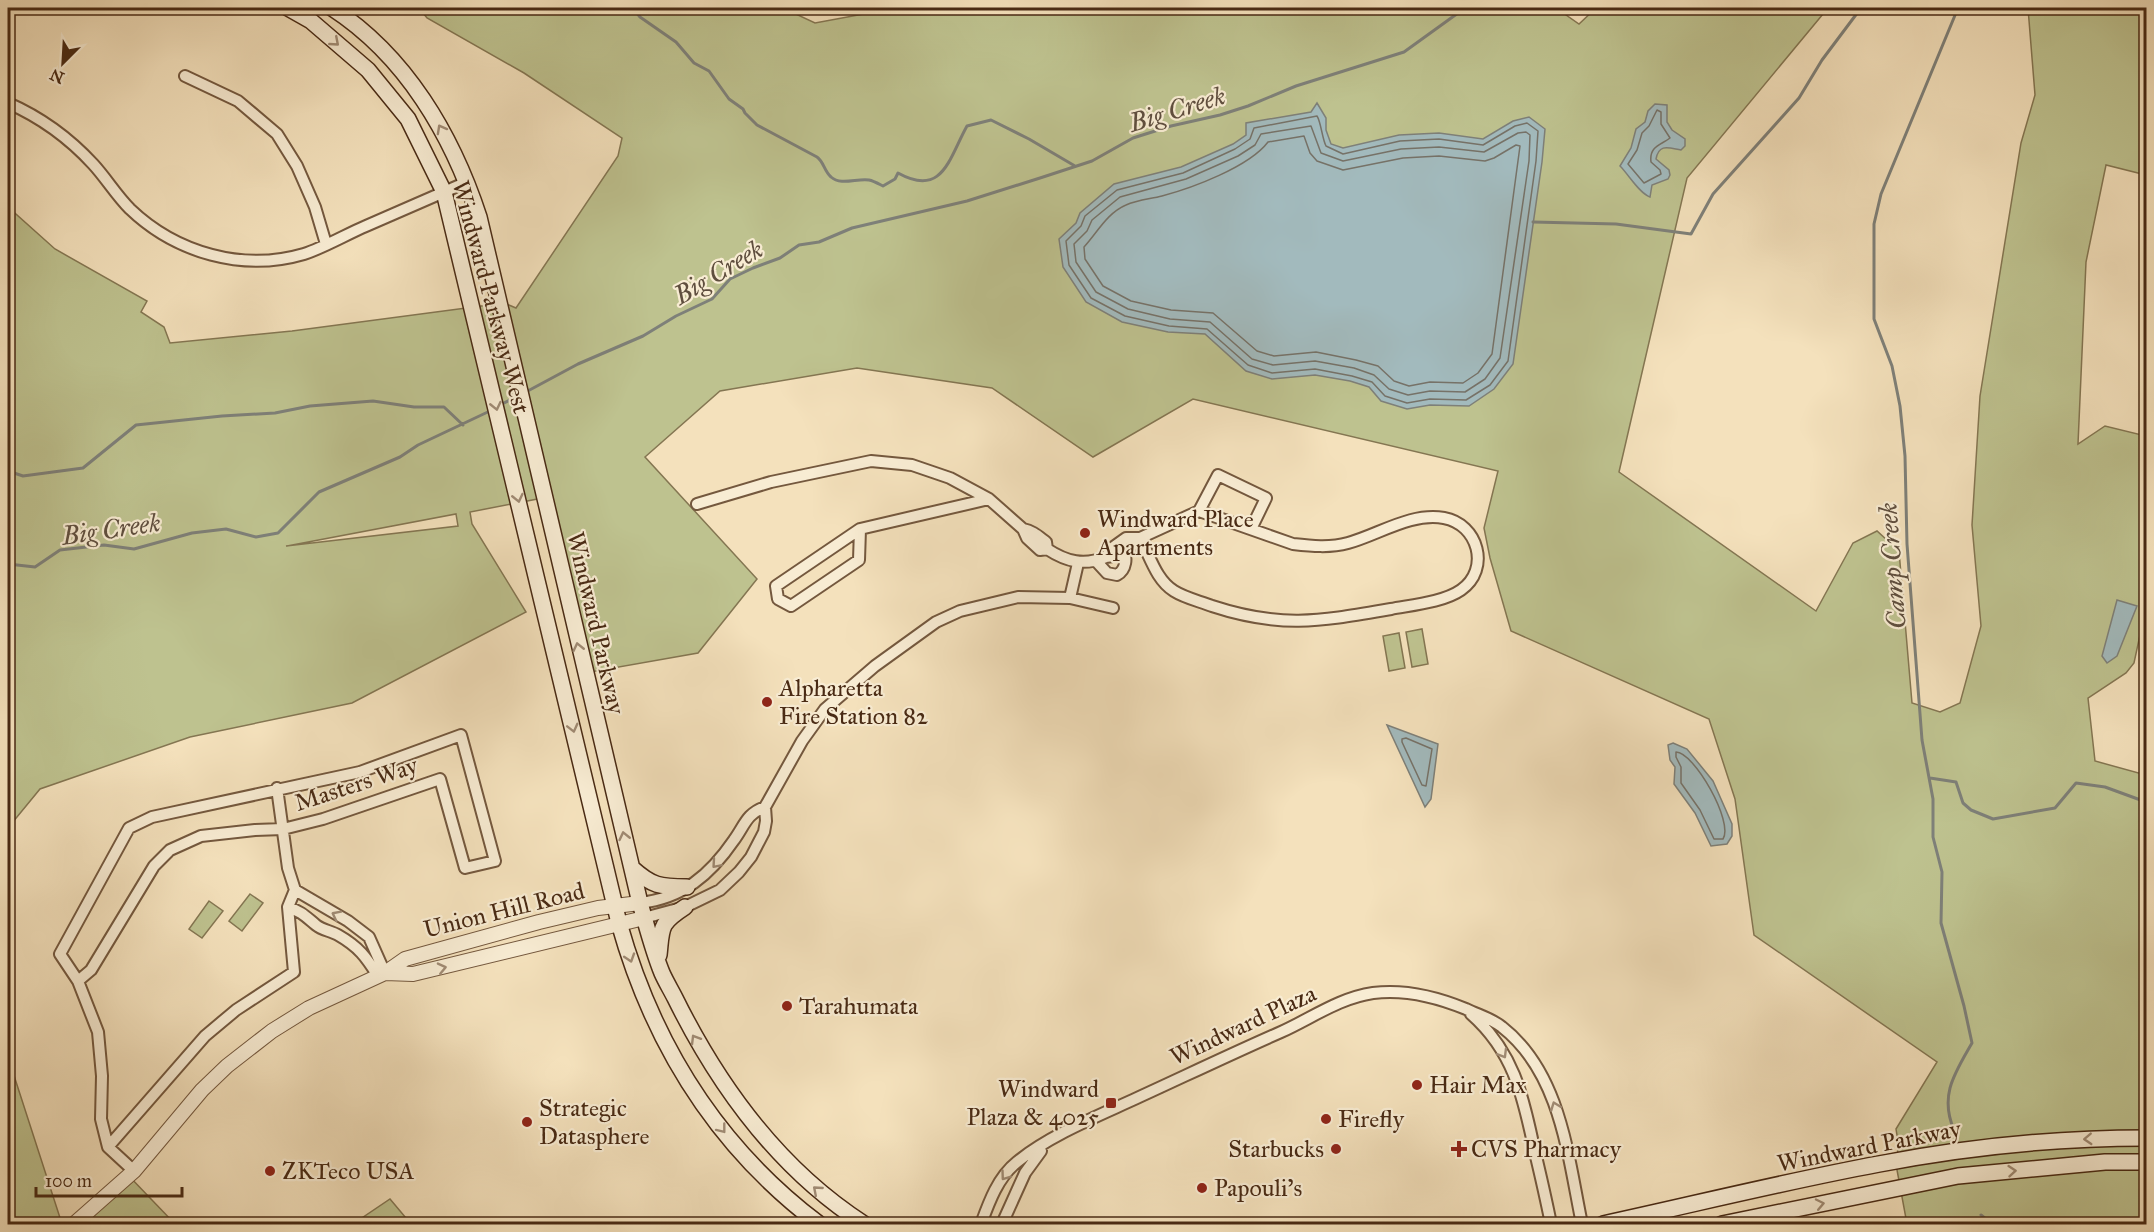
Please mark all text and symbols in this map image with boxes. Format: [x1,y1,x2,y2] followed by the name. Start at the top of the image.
[33,33,93,93] north arrow
[329,34,340,45] one-way arrow
[47,65,67,88] text: N
[1124,79,1230,139] water label: Big Creek
[437,125,449,135] one-way arrow
[445,177,537,418] street label: Windward Parkway West
[666,233,769,312] water label: Big Creek
[489,400,502,410] one-way arrow
[511,493,524,503] one-way arrow
[1872,501,1913,630] water label: Camp Creek
[1096,504,1254,562] place label: Windward Place Apartments
[59,506,163,552] water label: Big Creek
[1078,526,1092,540] marker: Windward Place Apartments
[560,529,632,718] street label: Windward Parkway
[573,642,586,652] one-way arrow
[778,673,928,731] place label: Alpharetta Fire Station 82
[760,695,774,709] marker: Alpharetta Fire Station 82
[566,723,578,733] one-way arrow
[291,750,422,818] street label: Masters Way
[619,831,632,841] one-way arrow
[712,857,723,868] one-way arrow
[420,875,588,945] street label: Union Hill Road
[332,911,342,922] one-way arrow
[622,952,635,963] one-way arrow
[437,962,447,975] one-way arrow
[1165,978,1322,1072] street label: Windward Plaza
[799,991,919,1021] place label: Tarahumata
[780,999,794,1013] marker: Tarahumata
[691,1035,703,1045] one-way arrow
[1496,1048,1508,1058] one-way arrow
[1429,1070,1527,1100] place label: Hair Max
[967,1074,1099,1132] place label: Windward Plaza & 4025
[1410,1078,1424,1092] marker: Hair Max
[539,1093,649,1151] place label: Strategic Datasphere
[1104,1096,1118,1110] marker: Windward Plaza & 4025
[1550,1101,1562,1112] one-way arrow
[1338,1104,1405,1134] place label: Firefly
[1319,1112,1333,1126] marker: Firefly
[1775,1113,1964,1179] street label: Windward Parkway
[520,1115,534,1129] marker: Strategic Datasphere
[714,1122,725,1133] one-way arrow
[2084,1133,2093,1146] one-way arrow
[1228,1134,1324,1164] place label: Starbucks
[1471,1134,1622,1164] place label: CVS Pharmacy
[1329,1142,1343,1156] marker: Starbucks
[1452,1142,1466,1156] marker: CVS Pharmacy
[282,1156,414,1186] place label: ZKTeco USA
[36,1160,182,1198] scale bar
[263,1164,277,1178] marker: ZKTeco USA
[2007,1165,2016,1178] one-way arrow
[45,1170,92,1192] text: 100 m
[1001,1170,1012,1181] one-way arrow
[1214,1173,1302,1203] place label: Papouli's
[1195,1181,1209,1195] marker: Papouli's
[813,1186,824,1197] one-way arrow
[1815,1198,1825,1211] one-way arrow

